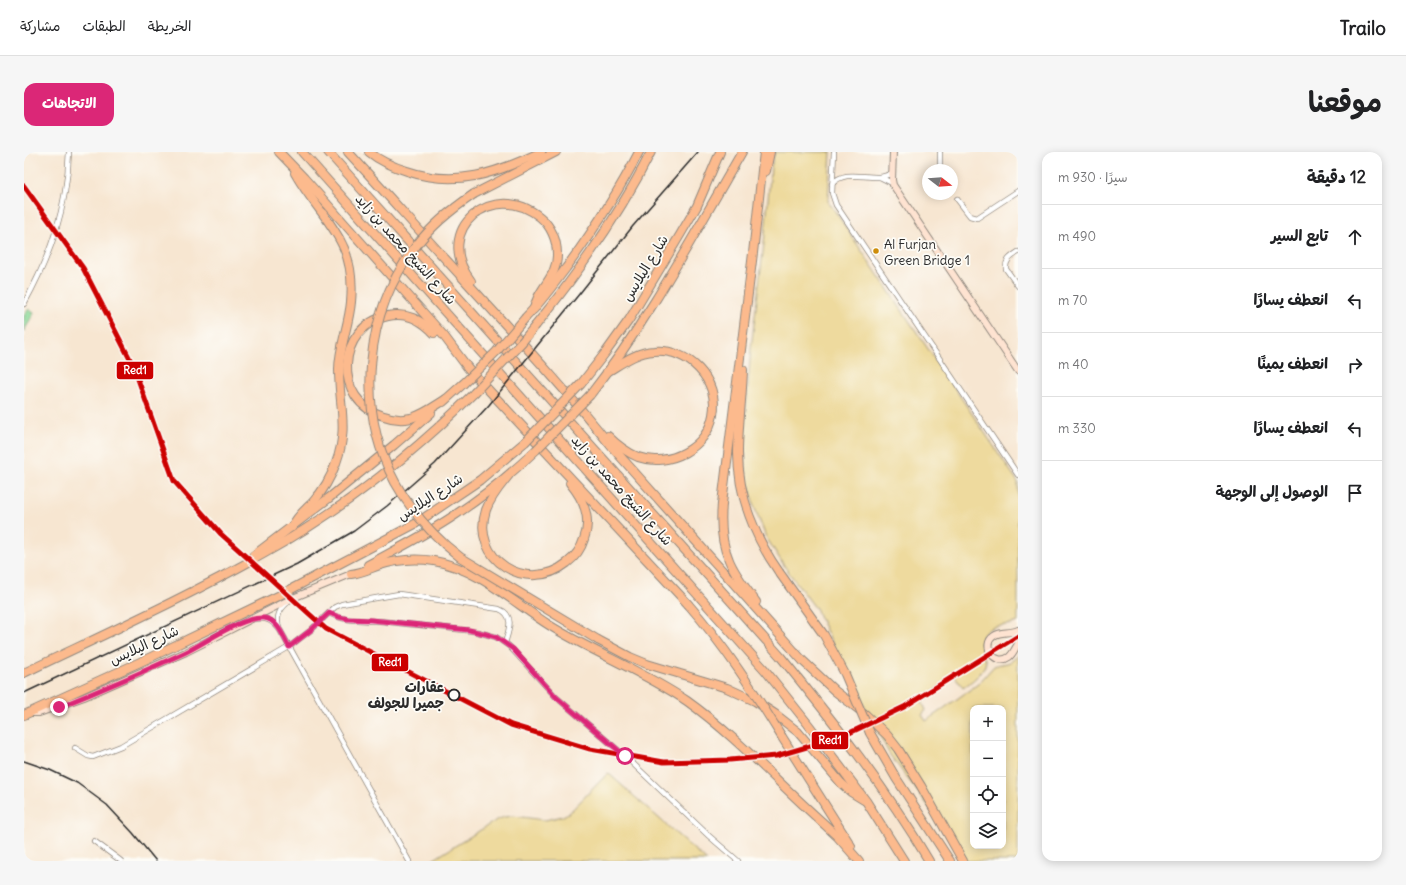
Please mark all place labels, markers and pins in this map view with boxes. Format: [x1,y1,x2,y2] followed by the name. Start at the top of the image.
[884,236,970,269] place label: Al Furjan Green Bridge 1
[871,246,881,256] marker: Al Furjan Green Bridge 1
[368,678,445,712] place label: عقارات جميرا للجولف
[447,688,461,702] marker: عقارات جميرا للجولف

